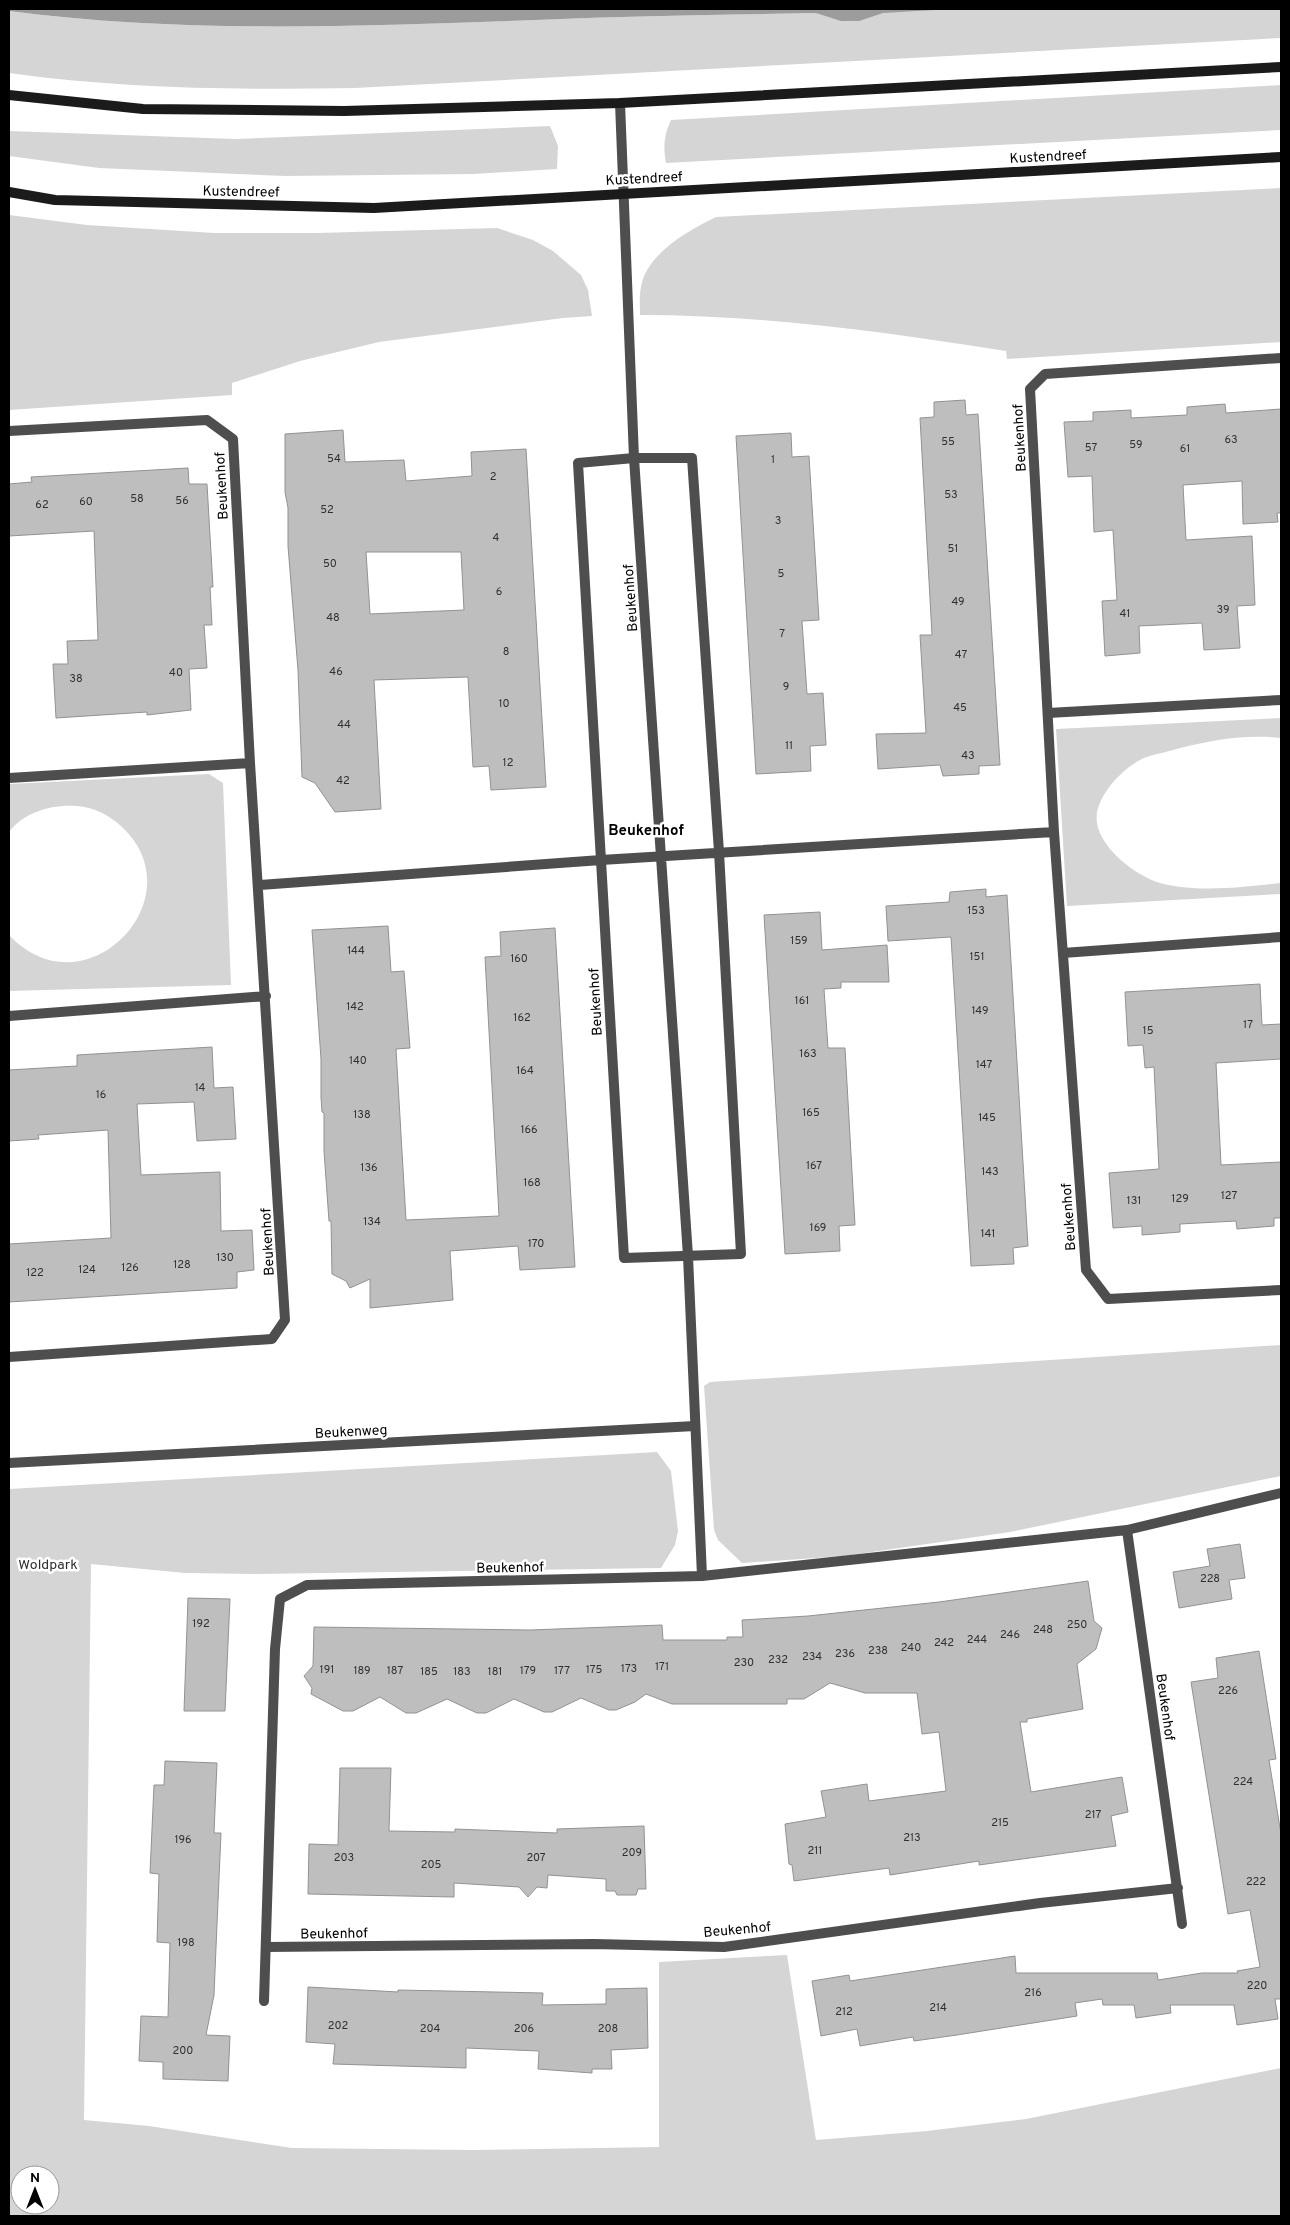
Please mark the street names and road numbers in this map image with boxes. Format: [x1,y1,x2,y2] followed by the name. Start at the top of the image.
[1009,147,1087,168] street label: Kustendreef
[605,169,683,190] street label: Kustendreef
[202,183,280,202] street label: Kustendreef
[1010,403,1031,472] street label: Beukenhof
[212,451,233,520] street label: Beukenhof
[621,563,642,632] street label: Beukenhof
[586,967,607,1036] street label: Beukenhof
[1059,1182,1080,1251] street label: Beukenhof
[258,1207,279,1276] street label: Beukenhof
[314,1422,388,1443] street label: Beukenweg
[476,1559,544,1578] street label: Beukenhof
[1151,1672,1178,1742] street label: Beukenhof
[703,1919,772,1942] street label: Beukenhof
[300,1925,368,1944] street label: Beukenhof

